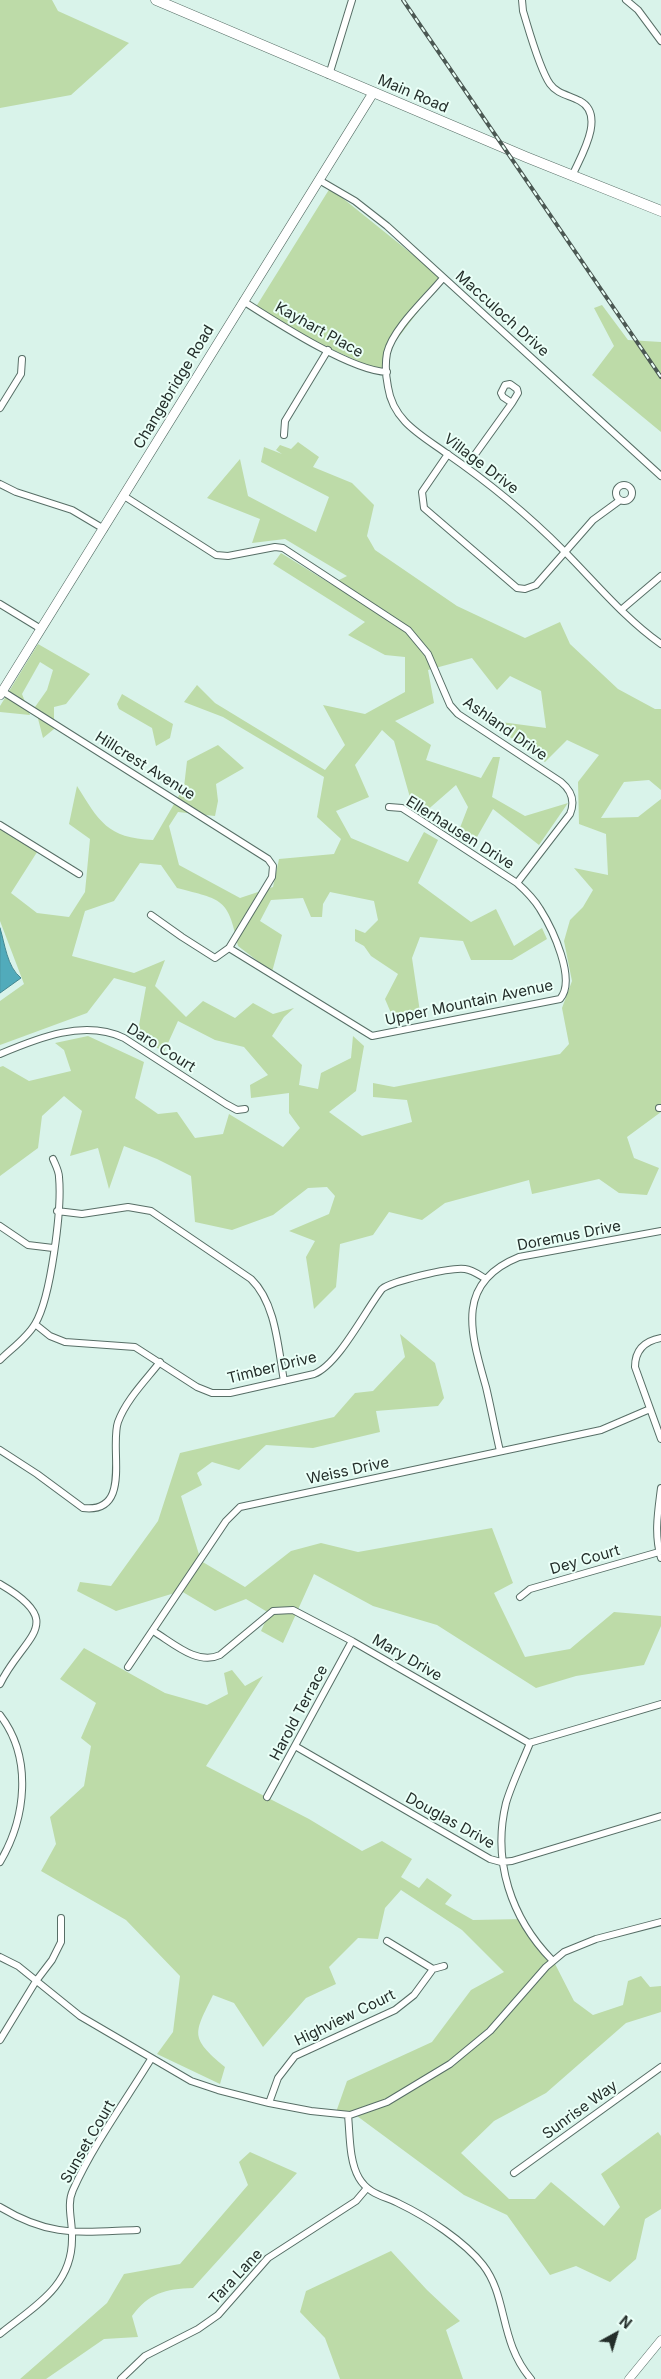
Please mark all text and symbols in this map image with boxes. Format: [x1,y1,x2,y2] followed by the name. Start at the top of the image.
[375,71,451,117] street label: Main Road
[452,267,552,361] street label: Macculoch Drive
[272,298,366,362] street label: Kayhart Place
[130,322,218,452] street label: Changebridge Road
[440,430,522,498] street label: Village Drive
[459,693,551,765] street label: Ashland Drive
[92,728,198,804] street label: Hillcrest Avenue
[403,793,517,873] street label: Ellerhausen Drive
[383,976,555,1030] street label: Upper Mountain Avenue
[123,1020,199,1076] street label: Daro Court
[516,1217,622,1255] street label: Doremus Drive
[225,1348,319,1388] street label: Timber Drive
[305,1453,391,1489] street label: Weiss Drive
[548,1541,622,1579] street label: Dey Court
[369,1631,445,1685] street label: Mary Drive
[266,1662,332,1764] street label: Harold Terrace
[402,1789,498,1853] street label: Douglas Drive
[292,1986,398,2050] street label: Highview Court
[539,2077,621,2143] street label: Sunrise Way
[57,2097,119,2187] street label: Sunset Court
[206,2245,266,2309] street label: Tara Lane
[591,2309,641,2359] north arrow
[616,2312,635,2332] text: N

